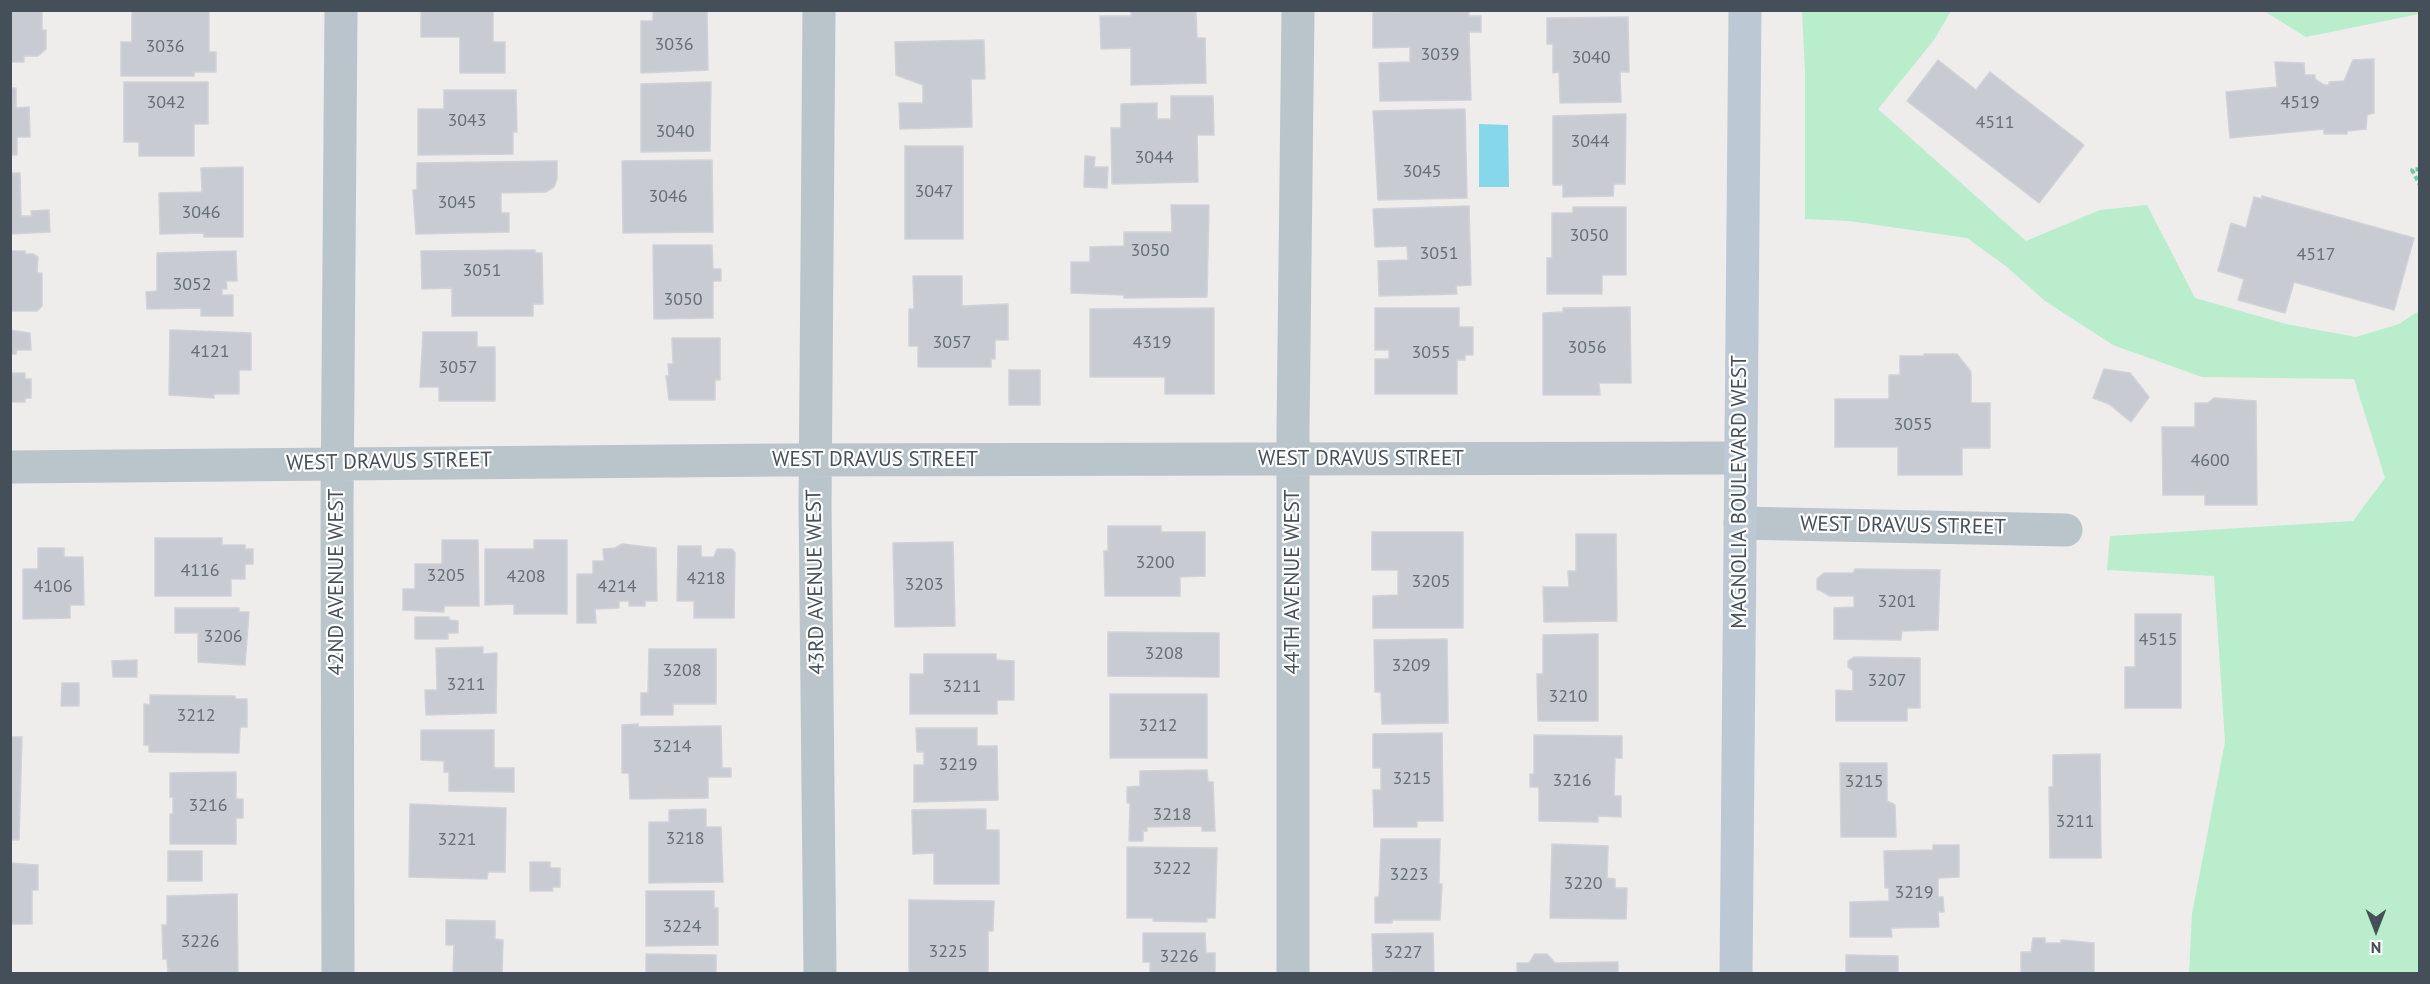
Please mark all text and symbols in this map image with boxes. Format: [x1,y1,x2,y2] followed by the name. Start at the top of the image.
[654,34,694,56] house number: 3036
[145,36,185,58] house number: 3036
[1420,44,1460,66] house number: 3039
[1571,47,1611,69] house number: 3040
[146,92,186,114] house number: 3042
[2280,92,2320,114] house number: 4519
[447,110,487,132] house number: 3043
[1975,112,2015,134] house number: 4511
[655,121,695,143] house number: 3040
[1570,131,1610,153] house number: 3044
[1134,147,1174,169] house number: 3044
[1402,161,1442,183] house number: 3045
[914,181,954,203] house number: 3047
[648,186,688,208] house number: 3046
[437,192,477,214] house number: 3045
[181,202,221,224] house number: 3046
[1569,225,1609,247] house number: 3050
[1130,240,1170,262] house number: 3050
[1419,243,1459,265] house number: 3051
[2296,244,2336,266] house number: 4517
[462,260,502,282] house number: 3051
[172,274,212,296] house number: 3052
[663,289,703,311] house number: 3050
[932,332,972,354] house number: 3057
[1132,332,1172,354] house number: 4319
[1567,337,1607,359] house number: 3056
[190,341,230,363] house number: 4121
[1411,342,1451,364] house number: 3055
[1727,355,1753,629] street label: MAGNOLIA BOULEVARD WEST
[438,357,478,379] house number: 3057
[1893,414,1933,436] house number: 3055
[1258,446,1464,472] street label: WEST DRAVUS STREET
[772,447,978,473] street label: WEST DRAVUS STREET
[286,448,492,476] street label: WEST DRAVUS STREET
[2190,450,2230,472] house number: 4600
[324,488,350,676] street label: 42ND AVENUE WEST
[802,489,830,675] street label: 43RD AVENUE WEST
[1280,490,1306,674] street label: 44TH AVENUE WEST
[1800,512,2006,540] street label: WEST DRAVUS STREET
[1135,552,1175,574] house number: 3200
[180,560,220,582] house number: 4116
[426,565,466,587] house number: 3205
[506,566,546,588] house number: 4208
[686,568,726,590] house number: 4218
[1411,571,1451,593] house number: 3205
[904,574,944,596] house number: 3203
[33,576,73,598] house number: 4106
[597,576,637,598] house number: 4214
[1877,591,1917,613] house number: 3201
[203,626,243,648] house number: 3206
[2138,629,2178,651] house number: 4515
[1144,643,1184,665] house number: 3208
[1391,655,1431,677] house number: 3209
[662,660,702,682] house number: 3208
[1867,670,1907,692] house number: 3207
[446,674,486,696] house number: 3211
[942,676,982,698] house number: 3211
[1548,686,1588,708] house number: 3210
[176,705,216,727] house number: 3212
[1138,715,1178,737] house number: 3212
[652,736,692,758] house number: 3214
[938,754,978,776] house number: 3219
[1392,768,1432,790] house number: 3215
[1552,770,1592,792] house number: 3216
[1844,771,1884,793] house number: 3215
[188,795,228,817] house number: 3216
[1152,804,1192,826] house number: 3218
[2055,811,2095,833] house number: 3211
[665,828,705,850] house number: 3218
[437,829,477,851] house number: 3221
[1152,858,1192,880] house number: 3222
[1389,864,1429,886] house number: 3223
[1563,873,1603,895] house number: 3220
[1894,882,1934,904] house number: 3219
[2346,900,2406,960] north arrow
[662,916,702,938] house number: 3224
[180,931,220,953] house number: 3226
[2371,938,2381,958] text: N
[928,941,968,963] house number: 3225
[1383,942,1423,964] house number: 3227
[1159,946,1199,968] house number: 3226

